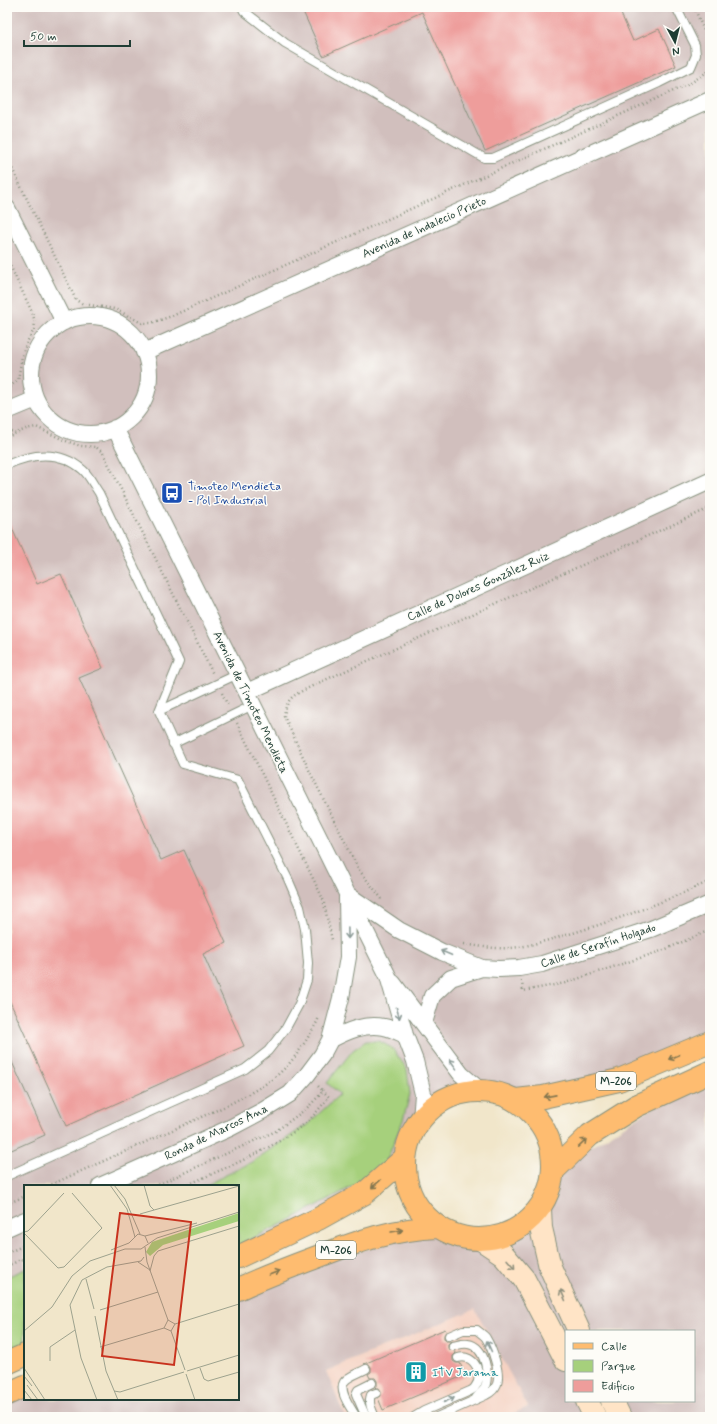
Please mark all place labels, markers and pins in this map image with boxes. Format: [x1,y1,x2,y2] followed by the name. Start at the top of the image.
[188,479,281,509] place label: Timoteo Mendieta - Pol Industrial
[159,480,185,506] bus stop icon: Timoteo Mendieta - Pol Industrial
[403,1359,429,1385] building icon: ITV Jarama
[432,1365,499,1381] place label: ITV Jarama

